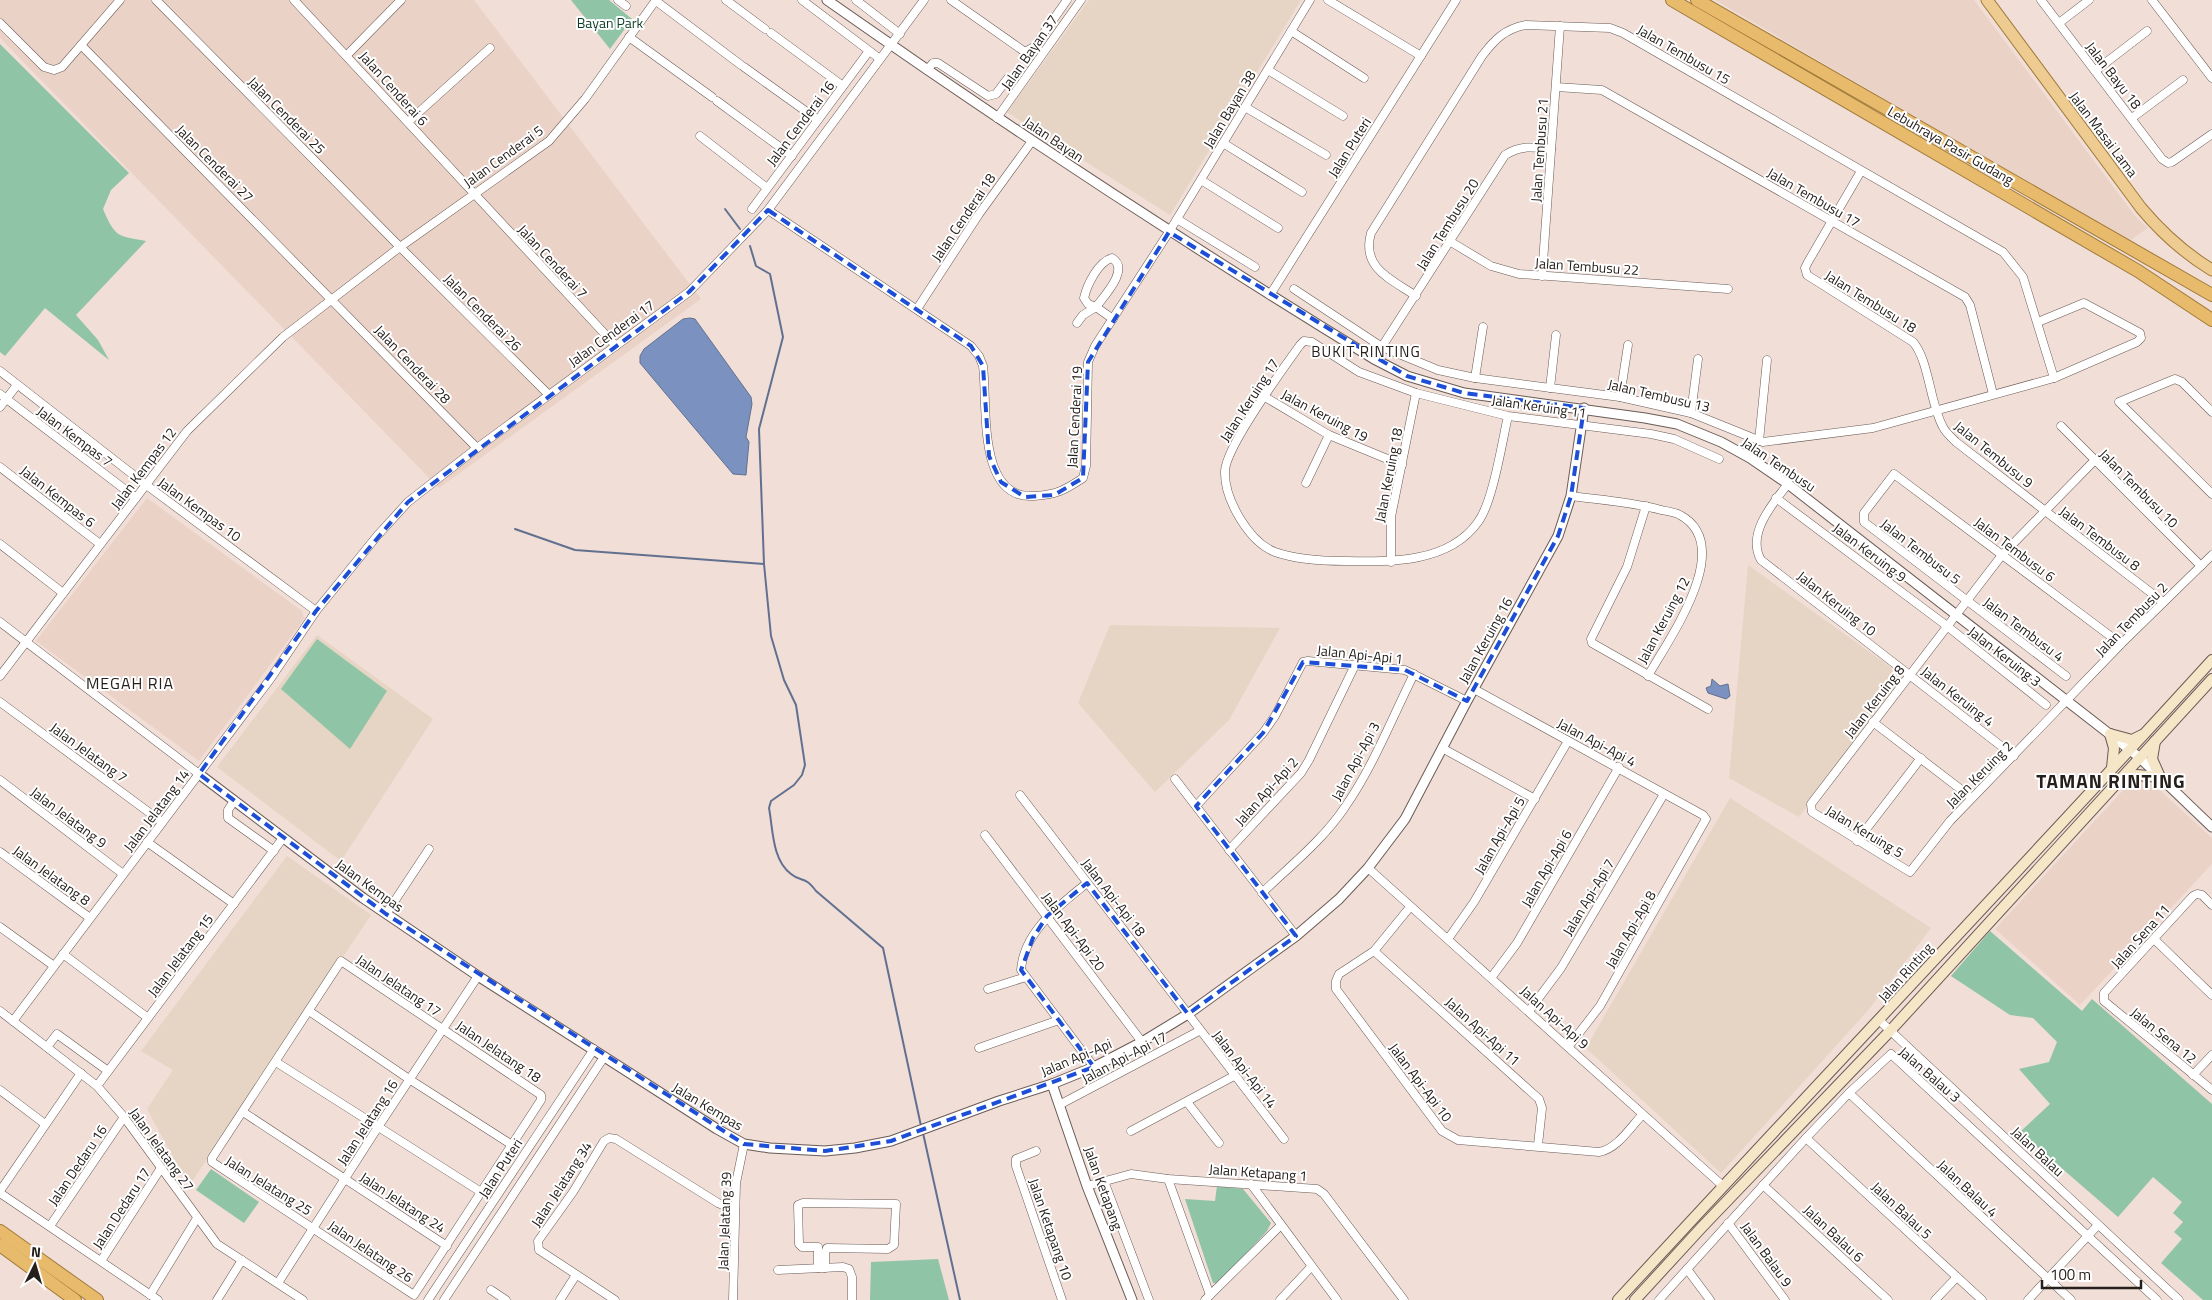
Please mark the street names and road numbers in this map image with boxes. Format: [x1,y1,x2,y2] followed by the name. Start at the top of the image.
[995,10,1063,94] street label: Jalan Bayan 37
[1634,19,1735,89] street label: Jalan Tembusu 15
[2081,37,2147,113] street label: Jalan Bayu 18
[355,46,433,130] street label: Jalan Cenderai 6
[1197,66,1261,152] street label: Jalan Bayan 38
[243,71,331,159] street label: Jalan Cenderai 25
[761,76,839,170] street label: Jalan Cenderai 16
[2065,87,2143,181] street label: Jalan Masai Lama
[1525,97,1553,203] street label: Jalan Tembusu 21
[1884,100,2018,190] street label: Lebuhraya Pasir Gudang
[1020,111,1088,167] street label: Jalan Bayan
[1322,113,1376,181] street label: Jalan Puteri
[171,119,259,207] street label: Jalan Cenderai 27
[459,120,547,192] street label: Jalan Cenderai 5
[1764,162,1864,232] street label: Jalan Tembusu 17
[926,169,1000,265] street label: Jalan Cenderai 18
[1410,174,1484,274] street label: Jalan Tembusu 20
[513,219,593,303] street label: Jalan Cenderai 7
[1534,252,1640,280] street label: Jalan Tembusu 22
[1821,264,1921,338] street label: Jalan Tembusu 18
[439,268,527,356] street label: Jalan Cenderai 26
[564,294,658,372] street label: Jalan Cenderai 17
[370,320,456,408] street label: Jalan Cenderai 28
[1214,354,1284,446] street label: Jalan Keruing 17
[1061,365,1087,469] street label: Jalan Cenderai 19
[1606,373,1712,417] street label: Jalan Tembusu 13
[1278,383,1372,447] street label: Jalan Keruing 19
[1490,389,1588,423] street label: Jalan Keruing 11
[33,400,117,472] street label: Jalan Kempas 7
[1950,415,2038,493] street label: Jalan Tembusu 9
[105,423,181,513] street label: Jalan Kempas 12
[1369,426,1407,524] street label: Jalan Keruing 18
[1738,431,1820,497] street label: Jalan Tembusu
[2095,444,2183,532] street label: Jalan Tembusu 10
[16,460,100,532] street label: Jalan Kempas 6
[154,472,246,546] street label: Jalan Kempas 10
[2055,501,2145,575] street label: Jalan Tembusu 8
[1970,512,2060,586] street label: Jalan Tembusu 6
[1877,513,1966,589] street label: Jalan Tembusu 5
[1829,517,1911,587] street label: Jalan Keruing 9
[1793,565,1881,641] street label: Jalan Keruing 10
[1631,573,1695,667] street label: Jalan Keruing 12
[2090,577,2172,661] street label: Jalan Tembusu 2
[1979,592,2069,666] street label: Jalan Tembusu 4
[1453,593,1517,687] street label: Jalan Keruing 16
[1964,621,2046,691] street label: Jalan Keruing 3
[1316,639,1404,669] street label: Jalan Api-Api 1
[1839,660,1909,742] street label: Jalan Keruing 8
[1917,661,1999,731] street label: Jalan Keruing 4
[1554,712,1640,772] street label: Jalan Api-Api 4
[46,717,132,787] street label: Jalan Jelatang 7
[1325,718,1385,804] street label: Jalan Api-Api 3
[1941,736,2017,812] street label: Jalan Keruing 2
[1229,752,1303,830] street label: Jalan Api-Api 2
[118,764,194,856] street label: Jalan Jelatang 14
[26,781,112,853] street label: Jalan Jelatang 9
[1468,792,1530,878] street label: Jalan Api-Api 5
[1822,799,1908,863] street label: Jalan Keruing 5
[1515,825,1577,911] street label: Jalan Api-Api 6
[9,840,95,910] street label: Jalan Jelatang 8
[332,853,408,917] street label: Jalan Kempas
[1077,853,1151,941] street label: Jalan Api-Api 18
[1557,855,1619,939] street label: Jalan Api-Api 7
[1599,886,1661,972] street label: Jalan Api-Api 8
[1037,887,1111,975] street label: Jalan Api-Api 20
[2105,899,2175,973] street label: Jalan Sena 11
[142,909,218,1001] street label: Jalan Jelatang 15
[1873,938,1937,1006] street label: Jalan Rinting
[352,949,446,1021] street label: Jalan Jelatang 17
[1516,980,1594,1054] street label: Jalan Api-Api 9
[1441,992,1525,1070] street label: Jalan Api-Api 11
[2126,1002,2202,1068] street label: Jalan Sena 12
[452,1015,546,1087] street label: Jalan Jelatang 18
[1208,1025,1282,1113] street label: Jalan Api-Api 14
[1077,1026,1171,1088] street label: Jalan Api-Api 17
[1037,1033,1115,1081] street label: Jalan Api-Api
[1384,1038,1458,1126] street label: Jalan Api-Api 10
[1894,1041,1966,1107] street label: Jalan Balau 3
[331,1075,403,1169] street label: Jalan Jelatang 16
[669,1077,747,1135] street label: Jalan Kempas
[125,1103,199,1195] street label: Jalan Jelatang 27
[42,1120,112,1210] street label: Jalan Dedaru 16
[2007,1121,2069,1181] street label: Jalan Balau
[473,1134,527,1202] street label: Jalan Puteri
[525,1137,597,1231] street label: Jalan Jelatang 34
[1079,1143,1129,1233] street label: Jalan Ketapang
[222,1150,317,1220] street label: Jalan Jelatang 25
[1933,1154,2003,1222] street label: Jalan Balau 4
[1208,1158,1308,1186] street label: Jalan Ketapang 1
[87,1163,155,1253] street label: Jalan Dedaru 17
[356,1166,450,1238] street label: Jalan Jelatang 24
[712,1171,736,1271] street label: Jalan Jelatang 39
[1024,1175,1078,1283] street label: Jalan Ketapang 10
[1867,1176,1937,1244] street label: Jalan Balau 5
[1799,1199,1869,1267] street label: Jalan Balau 6
[324,1215,418,1287] street label: Jalan Jelatang 26
[1736,1217,1798,1291] street label: Jalan Balau 9

